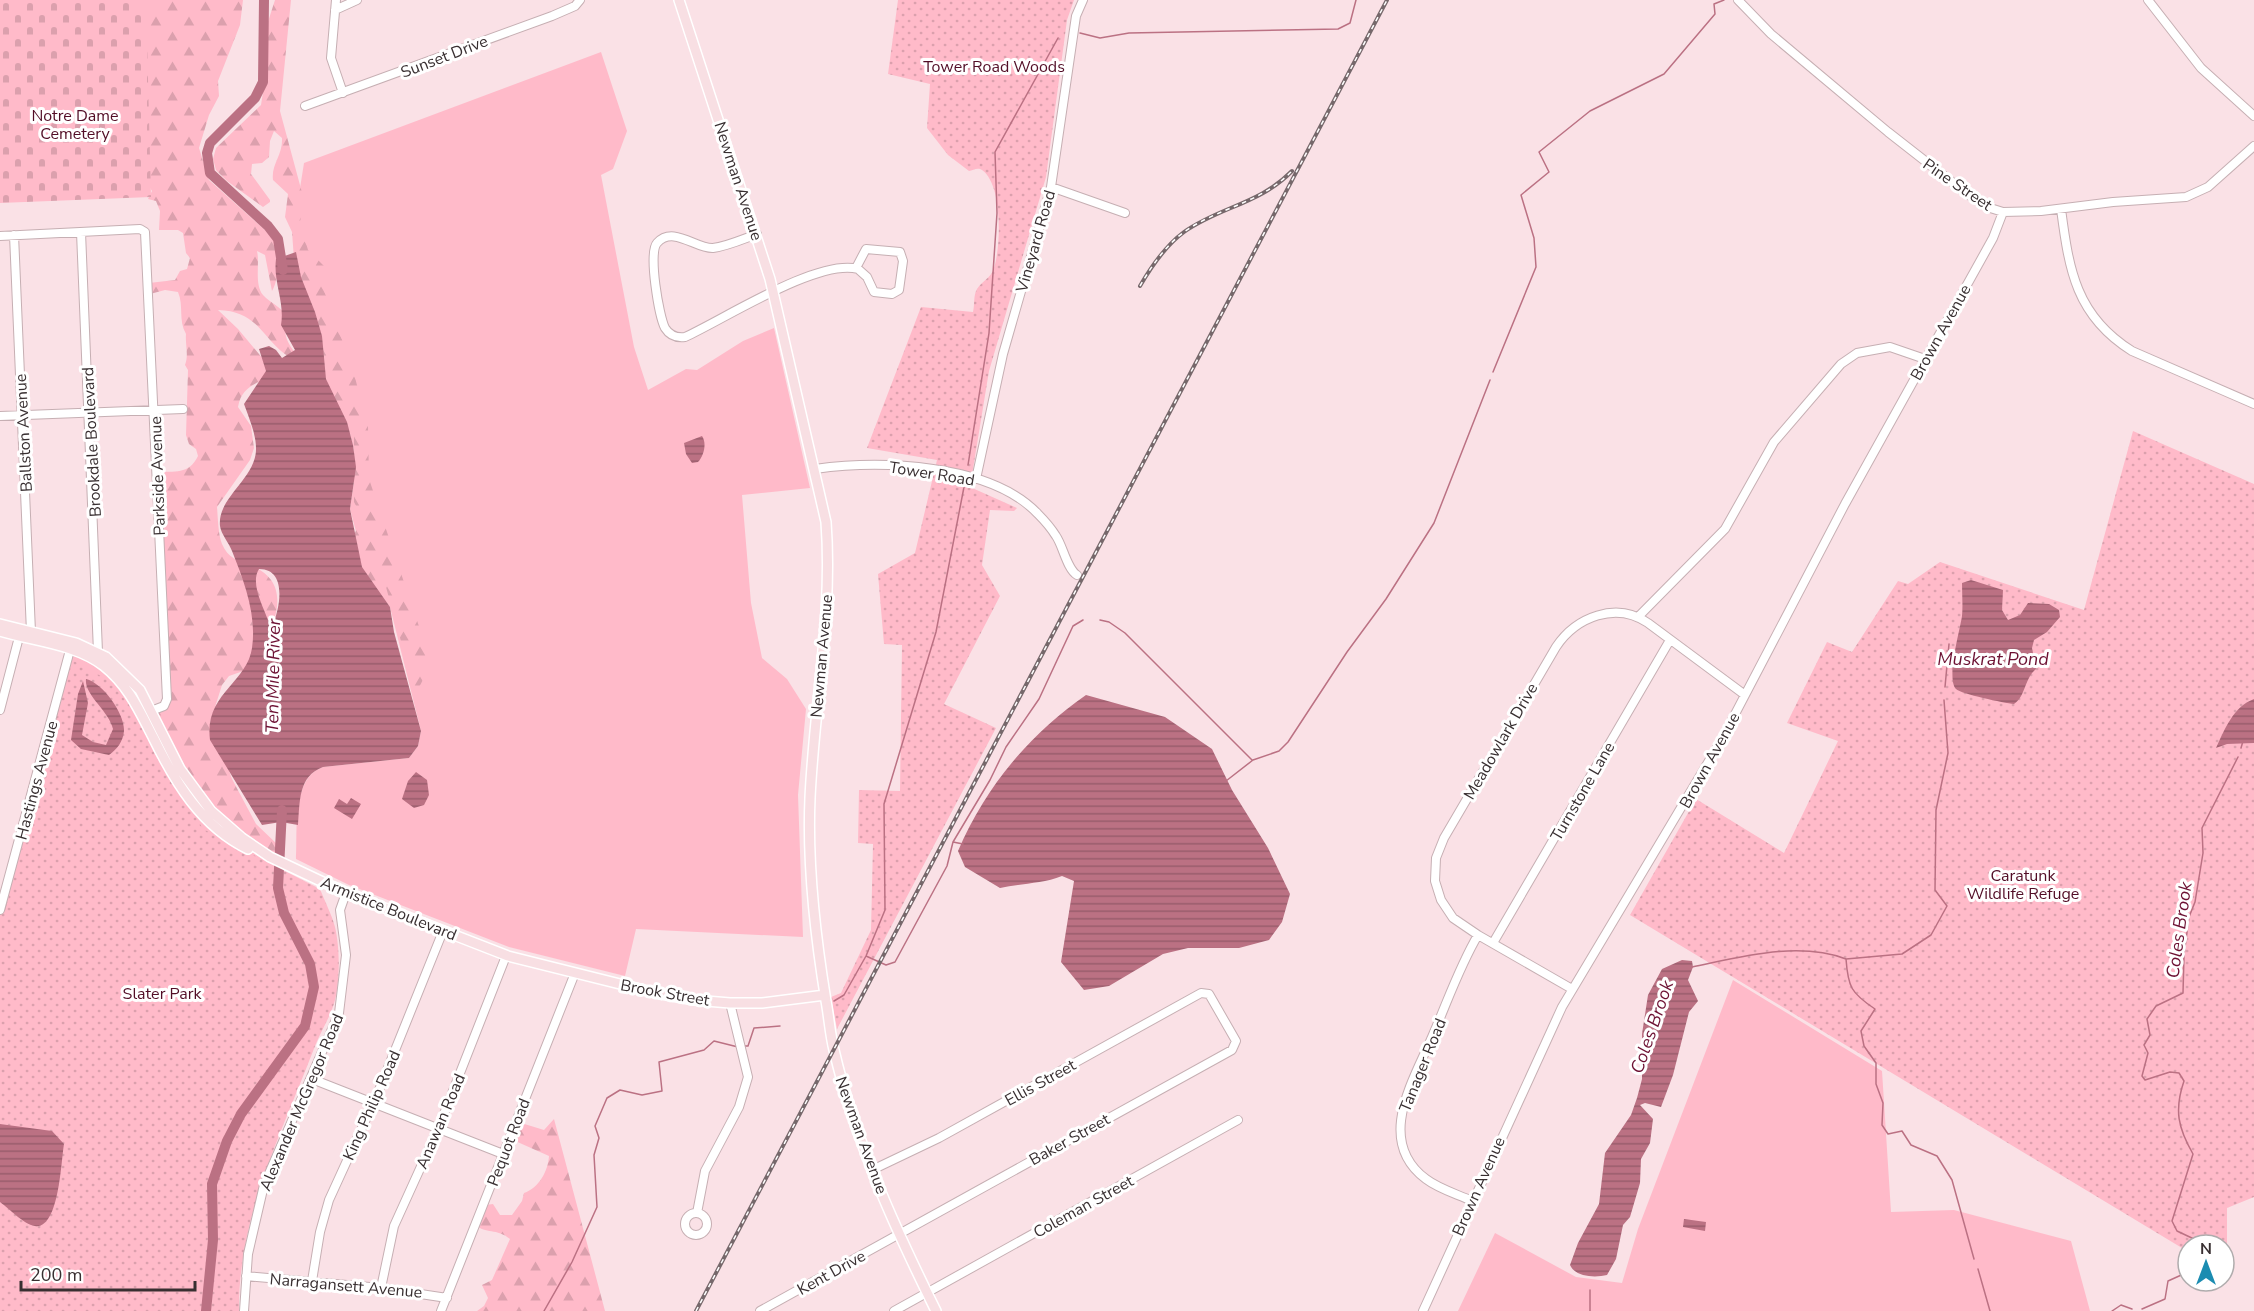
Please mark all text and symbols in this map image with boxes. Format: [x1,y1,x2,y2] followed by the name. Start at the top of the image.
[398,30,491,84] street label: Sunset Drive
[923,56,1065,78] park label: Tower Road Woods
[31,105,119,145] park label: Notre Dame Cemetery
[708,119,768,243] street label: Newman Avenue
[1918,154,1997,216] street label: Pine Street
[1011,188,1061,296] street label: Vineyard Road
[1905,281,1976,384] street label: Brown Avenue
[77,366,107,518] street label: Brookdale Boulevard
[10,373,38,493] street label: Ballston Avenue
[145,416,171,536] street label: Parkside Avenue
[888,456,976,492] street label: Tower Road
[806,594,838,719] street label: Newman Avenue
[260,618,286,733] water label: Ten Mile River
[1937,647,2049,671] water label: Muskrat Pond
[1459,679,1543,804] street label: Meadowlark Drive
[1674,709,1745,812] street label: Brown Avenue
[11,718,63,842] street label: Hastings Avenue
[1546,738,1620,845] street label: Turnstone Lane
[1967,865,2079,905] park label: Caratunk Wildlife Refuge
[317,872,460,946] street label: Armistice Boulevard
[2160,879,2198,980] water label: Coles Brook
[619,974,711,1012] street label: Brook Street
[1625,976,1679,1077] water label: Coles Brook
[123,983,202,1005] park label: Slater Park
[255,1010,349,1194] street label: Alexander McGregor Road
[1394,1015,1452,1116] street label: Tanager Road
[338,1047,406,1164] street label: King Philip Road
[1001,1054,1080,1111] street label: Ellis Street
[411,1070,471,1172] street label: Anawan Road
[830,1074,893,1197] street label: Newman Avenue
[482,1095,536,1189] street label: Pequot Road
[1025,1108,1114,1171] street label: Baker Street
[1447,1133,1511,1239] street label: Brown Avenue
[1029,1170,1138,1243] street label: Coleman Street
[2176,1233,2236,1293] north arrow
[2200,1238,2212,1260] text: N
[793,1245,870,1301] street label: Kent Drive
[21,1254,195,1292] scale bar
[30,1263,82,1287] text: 200 m
[269,1268,423,1304] street label: Narragansett Avenue

